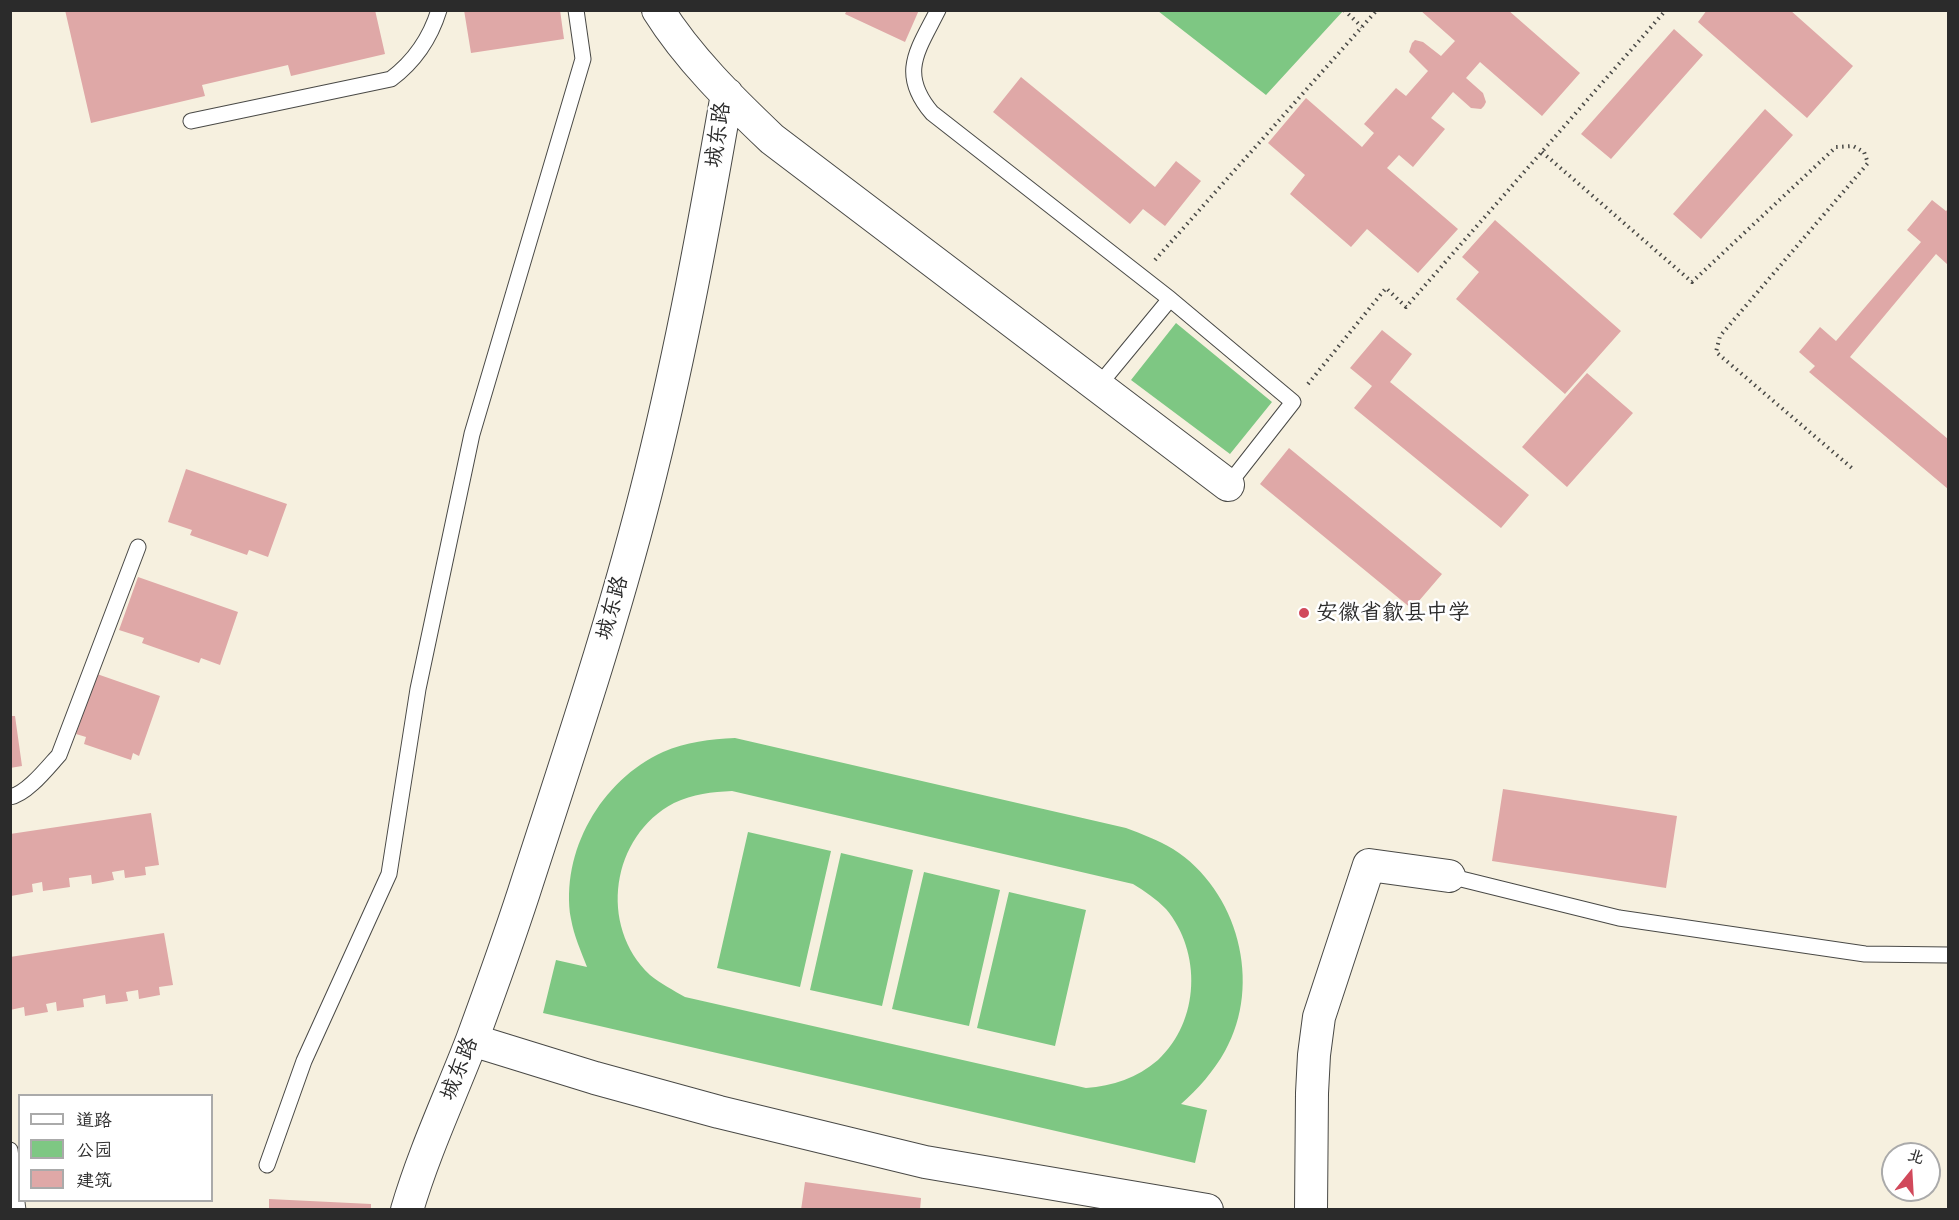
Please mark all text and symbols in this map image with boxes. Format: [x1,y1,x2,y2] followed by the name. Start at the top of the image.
[701,100,737,170] street label: 城东路
[591,573,635,643] street label: 城东路
[1316,600,1470,626] place label: 安徽省歙县中学
[1297,606,1311,620] marker: 安徽省歙县中学
[435,1033,485,1105] street label: 城东路
[18,1094,213,1202] legend
[76,1109,112,1131] text: 道路
[76,1139,112,1161] text: 公园
[1881,1142,1941,1202] north arrow
[1906,1145,1927,1168] text: 北
[76,1169,112,1191] text: 建筑

